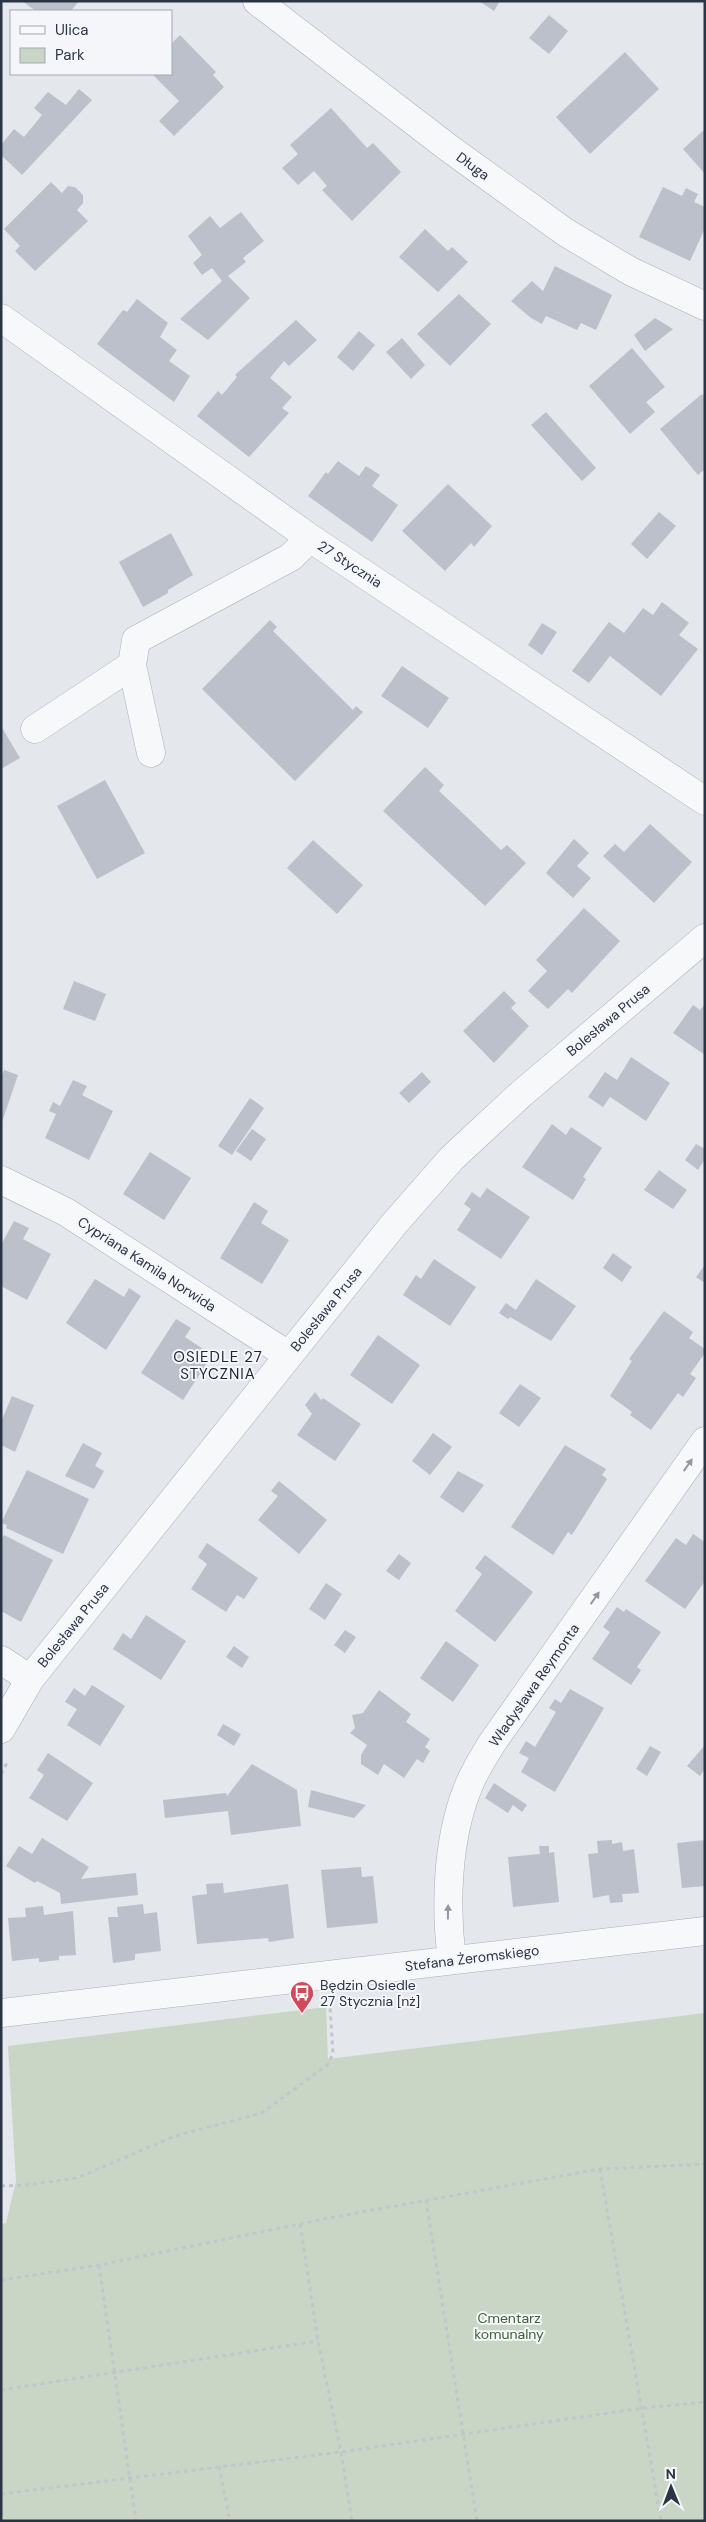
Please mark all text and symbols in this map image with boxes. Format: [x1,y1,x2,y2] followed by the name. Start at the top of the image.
[10,10,172,75] legend
[55,20,89,40] text: Ulica
[55,45,85,65] text: Park
[453,148,493,184] street label: Długa
[314,537,386,591] street label: 27 Stycznia
[563,980,653,1060] street label: Bolesława Prusa
[74,1212,220,1316] street label: Cypriana Kamila Norwida
[286,1263,366,1355] street label: Bolesława Prusa
[173,1347,263,1384] district label: OSIEDLE 27 STYCZNIA
[683,1458,693,1472] one-way arrow
[33,1579,113,1671] street label: Bolesława Prusa
[590,1591,600,1605] one-way arrow
[485,1620,583,1750] street label: Władysława Reymonta
[444,1903,452,1919] one-way arrow
[404,1941,540,1975] street label: Stefana Żeromskiego
[320,1976,420,2010] place label: Będzin Osiedle 27 Stycznia [nż]
[289,1980,315,2014] bus stop icon: Będzin Osiedle 27 Stycznia [nż]
[474,2309,544,2343] park label: Cmentarz komunalny
[646,2462,696,2512] north arrow
[666,2465,676,2483] text: N

